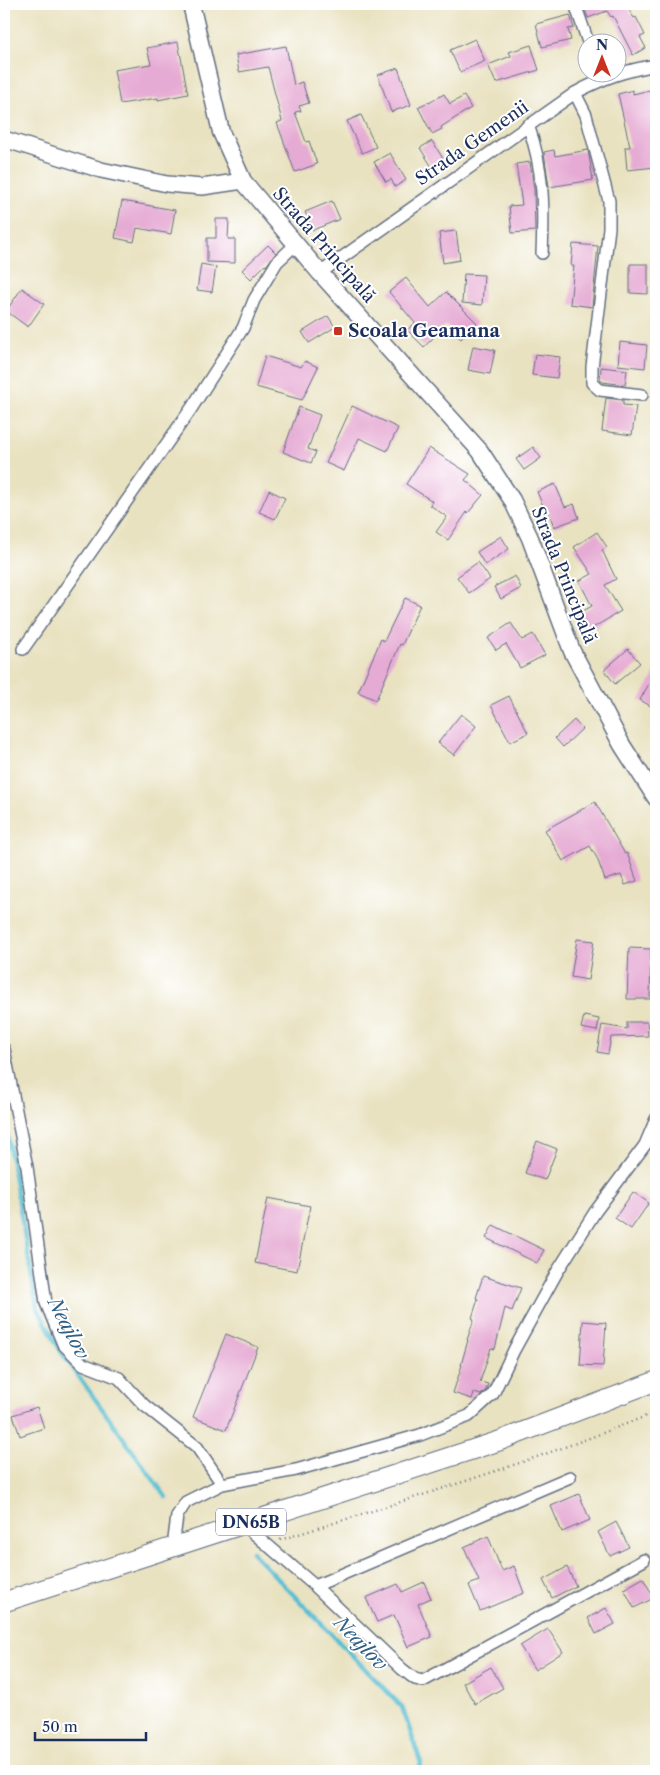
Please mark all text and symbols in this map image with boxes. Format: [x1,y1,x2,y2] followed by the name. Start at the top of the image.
[578,32,628,82] north arrow
[596,36,608,54] text: N
[411,96,533,190] street label: Strada Gemenii
[268,183,380,308] street label: Strada Principală
[348,320,500,342] place label: Scoala Geamana
[332,325,344,337] marker: Scoala Geamana
[526,503,602,647] street label: Strada Principală
[42,1292,95,1364] water label: Neajlov
[216,1508,286,1535] road number: DN65B
[328,1610,392,1676] water label: Neajlov
[35,1710,146,1742] scale bar
[42,1717,78,1736] text: 50 m

